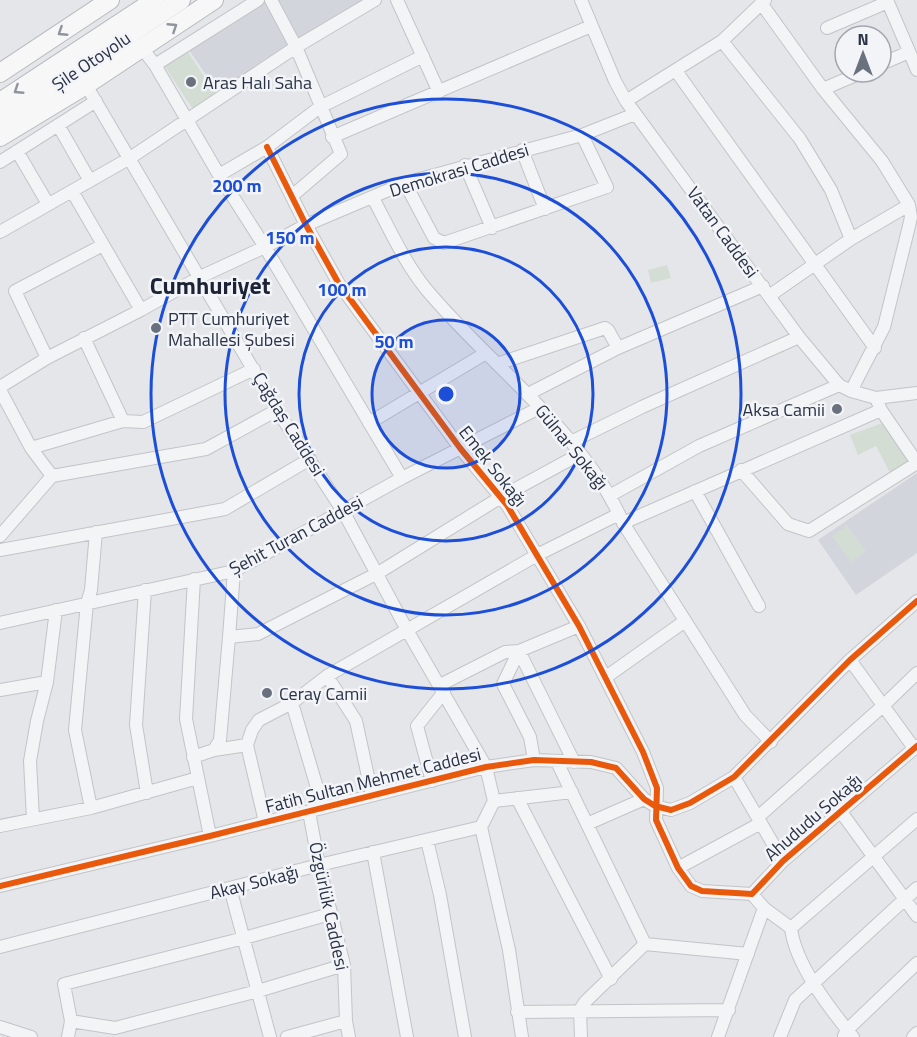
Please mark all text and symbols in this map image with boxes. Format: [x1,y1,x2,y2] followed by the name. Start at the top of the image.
[166,23,177,34] one-way arrow
[833,24,893,84] north arrow
[46,25,136,97] street label: Şile Otoyolu
[57,25,68,36] one-way arrow
[857,27,869,51] text: N
[203,69,312,96] place label: Aras Halı Saha
[184,75,198,89] marker: Aras Halı Saha
[14,82,24,94] one-way arrow
[386,136,532,204] street label: Demokrasi Caddesi
[212,172,262,199] text: 200 m
[681,181,765,283] street label: Vatan Caddesi
[265,224,315,251] text: 150 m
[150,267,271,303] district label: Cumhuriyet
[317,276,367,303] text: 100 m
[168,305,295,353] place label: PTT Cumhuriyet Mahallesi Şubesi
[149,321,163,335] marker: PTT Cumhuriyet Mahallesi Şubesi
[374,328,414,355] text: 50 m
[246,367,332,481] street label: Çağdaş Caddesi
[436,384,456,404] centre of rings
[743,396,825,423] place label: Aksa Camii
[529,398,615,496] street label: Gülnar Sokağı
[830,402,844,416] marker: Aksa Camii
[453,420,533,512] street label: Emek Sokağı
[224,488,368,582] street label: Şehit Turan Caddesi
[279,680,367,707] place label: Ceray Camii
[260,686,274,700] marker: Ceray Camii
[262,740,484,820] street label: Fatih Sultan Mehmet Caddesi
[758,767,868,867] street label: Ahududu Sokağı
[302,839,356,973] street label: Özgürlük Caddesi
[207,858,301,906] street label: Akay Sokağı

